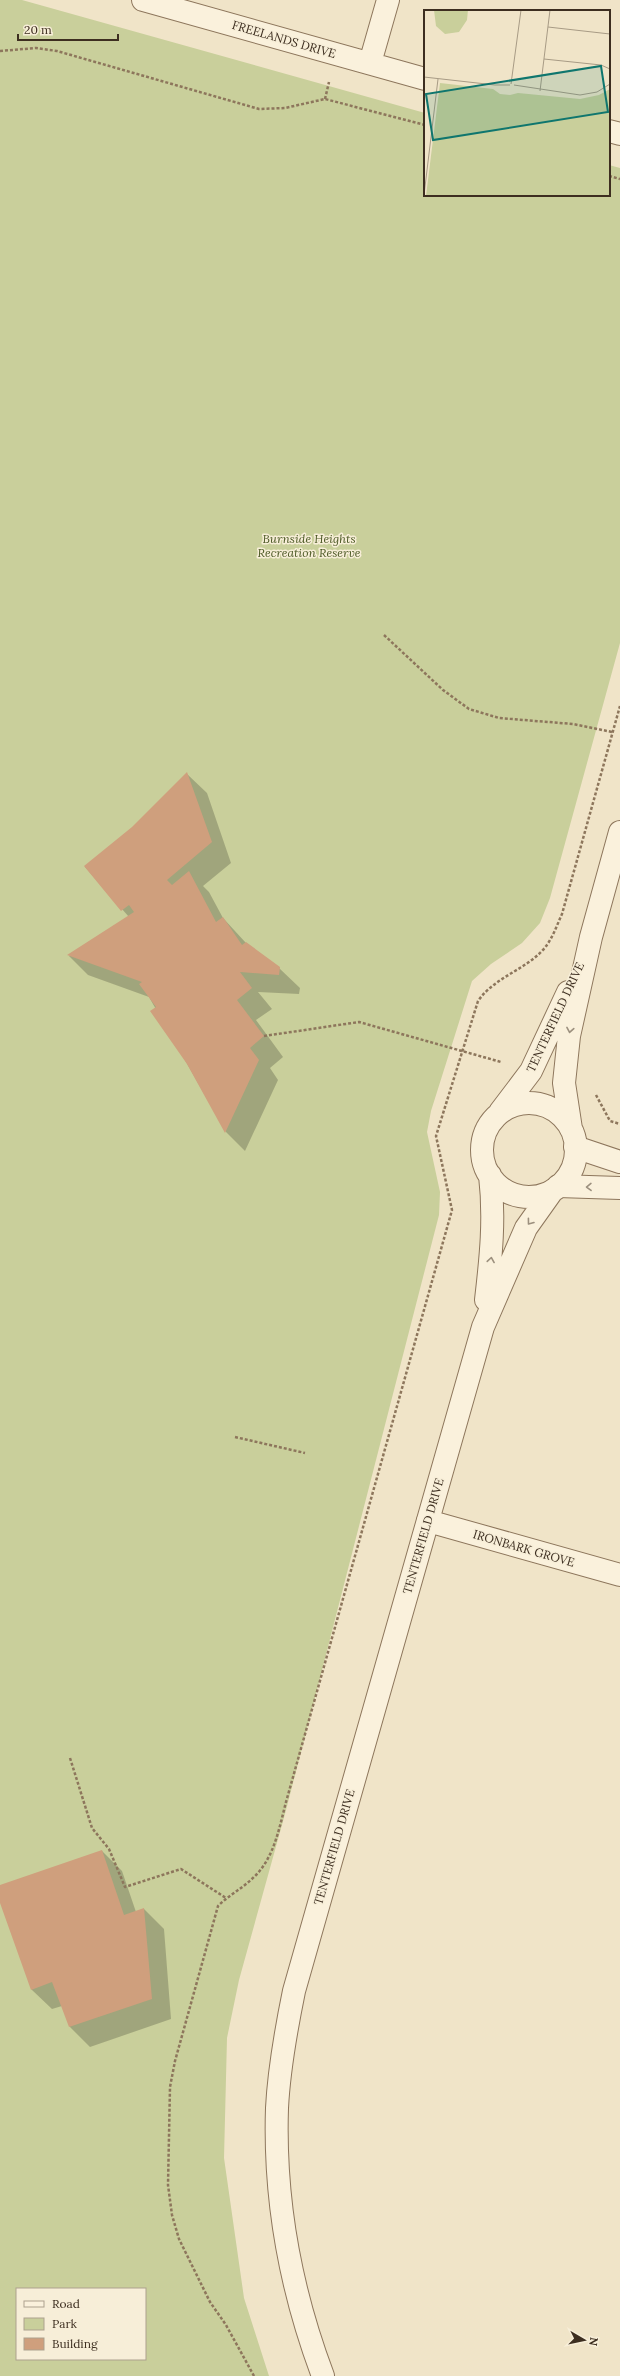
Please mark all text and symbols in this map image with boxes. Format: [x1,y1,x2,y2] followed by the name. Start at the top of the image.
[424,10,610,196] inset map
[18,16,118,42] scale bar
[230,17,338,61] street label: FREELANDS DRIVE
[24,22,52,37] text: 20 m
[257,531,361,560] park label: Burnside Heights Recreation Reserve
[523,960,587,1074] street label: TENTERFIELD DRIVE
[566,1026,575,1033] one-way arrow
[586,1183,592,1192] one-way arrow
[528,1217,535,1224] one-way arrow
[486,1257,495,1263] one-way arrow
[399,1476,447,1596] street label: TENTERFIELD DRIVE
[471,1526,577,1570] street label: IRONBARK GROVE
[310,1787,358,1907] street label: TENTERFIELD DRIVE
[16,2288,146,2360] legend
[52,2296,80,2311] text: Road
[52,2316,78,2331] text: Park
[564,2320,604,2360] north arrow
[52,2336,98,2351] text: Building
[586,2336,601,2347] text: N

